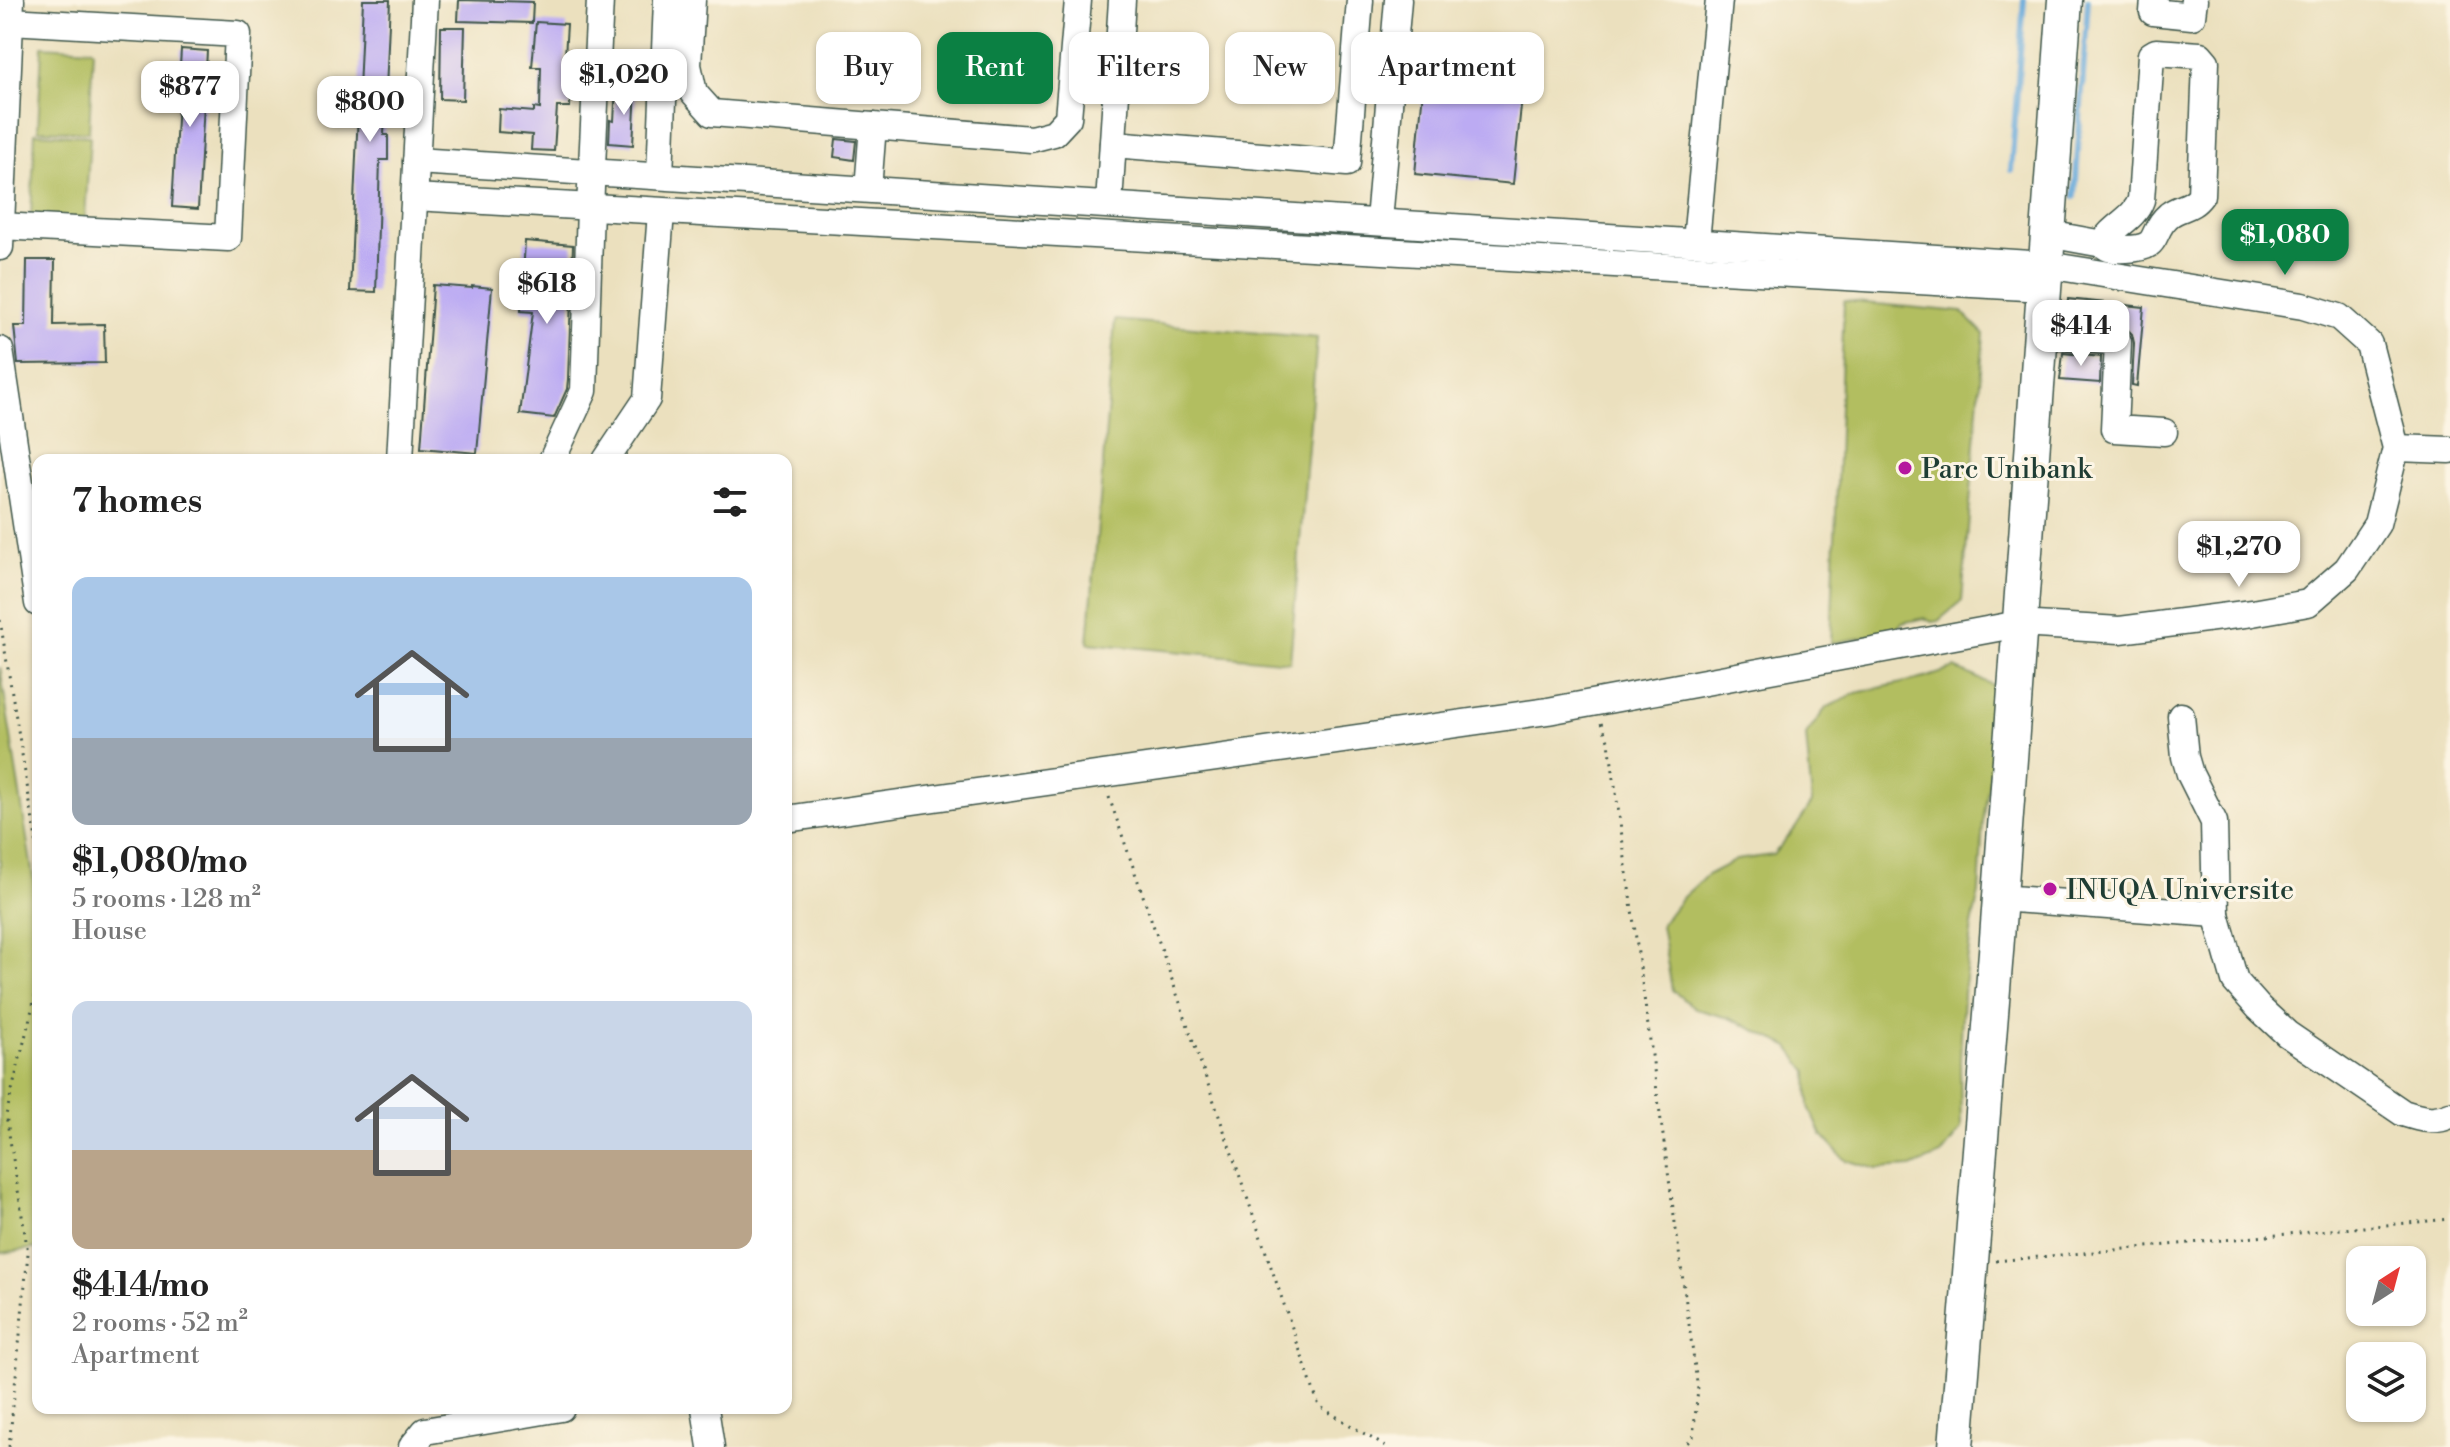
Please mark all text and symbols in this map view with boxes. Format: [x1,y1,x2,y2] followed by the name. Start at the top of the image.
[816,32,921,104] chip: Buy
[937,32,1053,104] chip: Rent
[1069,32,1209,104] chip: Filters
[1225,32,1335,104] chip: New
[1351,32,1544,104] chip: Apartment
[559,49,689,117] pin: $1,020
[579,59,669,91] text: $1,020
[143,61,237,129] pin: $877
[159,71,221,103] text: $877
[323,76,417,144] pin: $800
[335,86,405,118] text: $800
[2220,209,2350,277] pin: $1,080
[2240,219,2330,251] text: $1,080
[500,258,594,326] pin: $618
[517,268,577,300] text: $618
[2034,300,2128,368] pin: $414
[2050,310,2112,342] text: $414
[1921,452,2093,487] place label: Parc Unibank
[1896,459,1914,477] marker: Parc Unibank
[708,480,752,524] icon: filters
[72,481,202,523] text: 7 homes
[2174,521,2304,589] pin: $1,270
[2196,531,2282,563] text: $1,270
[340,629,484,773] icon: home
[72,841,248,883] text: $1,080/mo
[2066,873,2294,908] place label: INUQA Universite
[2041,880,2059,898] marker: INUQA Universite
[72,883,261,915] text: 5 rooms · 128 m²
[72,915,147,947] text: House
[340,1053,484,1197] icon: home
[2346,1246,2426,1326] north arrow
[2346,1246,2426,1422] map controls
[72,1265,210,1307] text: $414/mo
[72,1307,248,1339] text: 2 rooms · 52 m²
[72,1339,200,1371] text: Apartment
[2346,1342,2426,1422] button: layers

